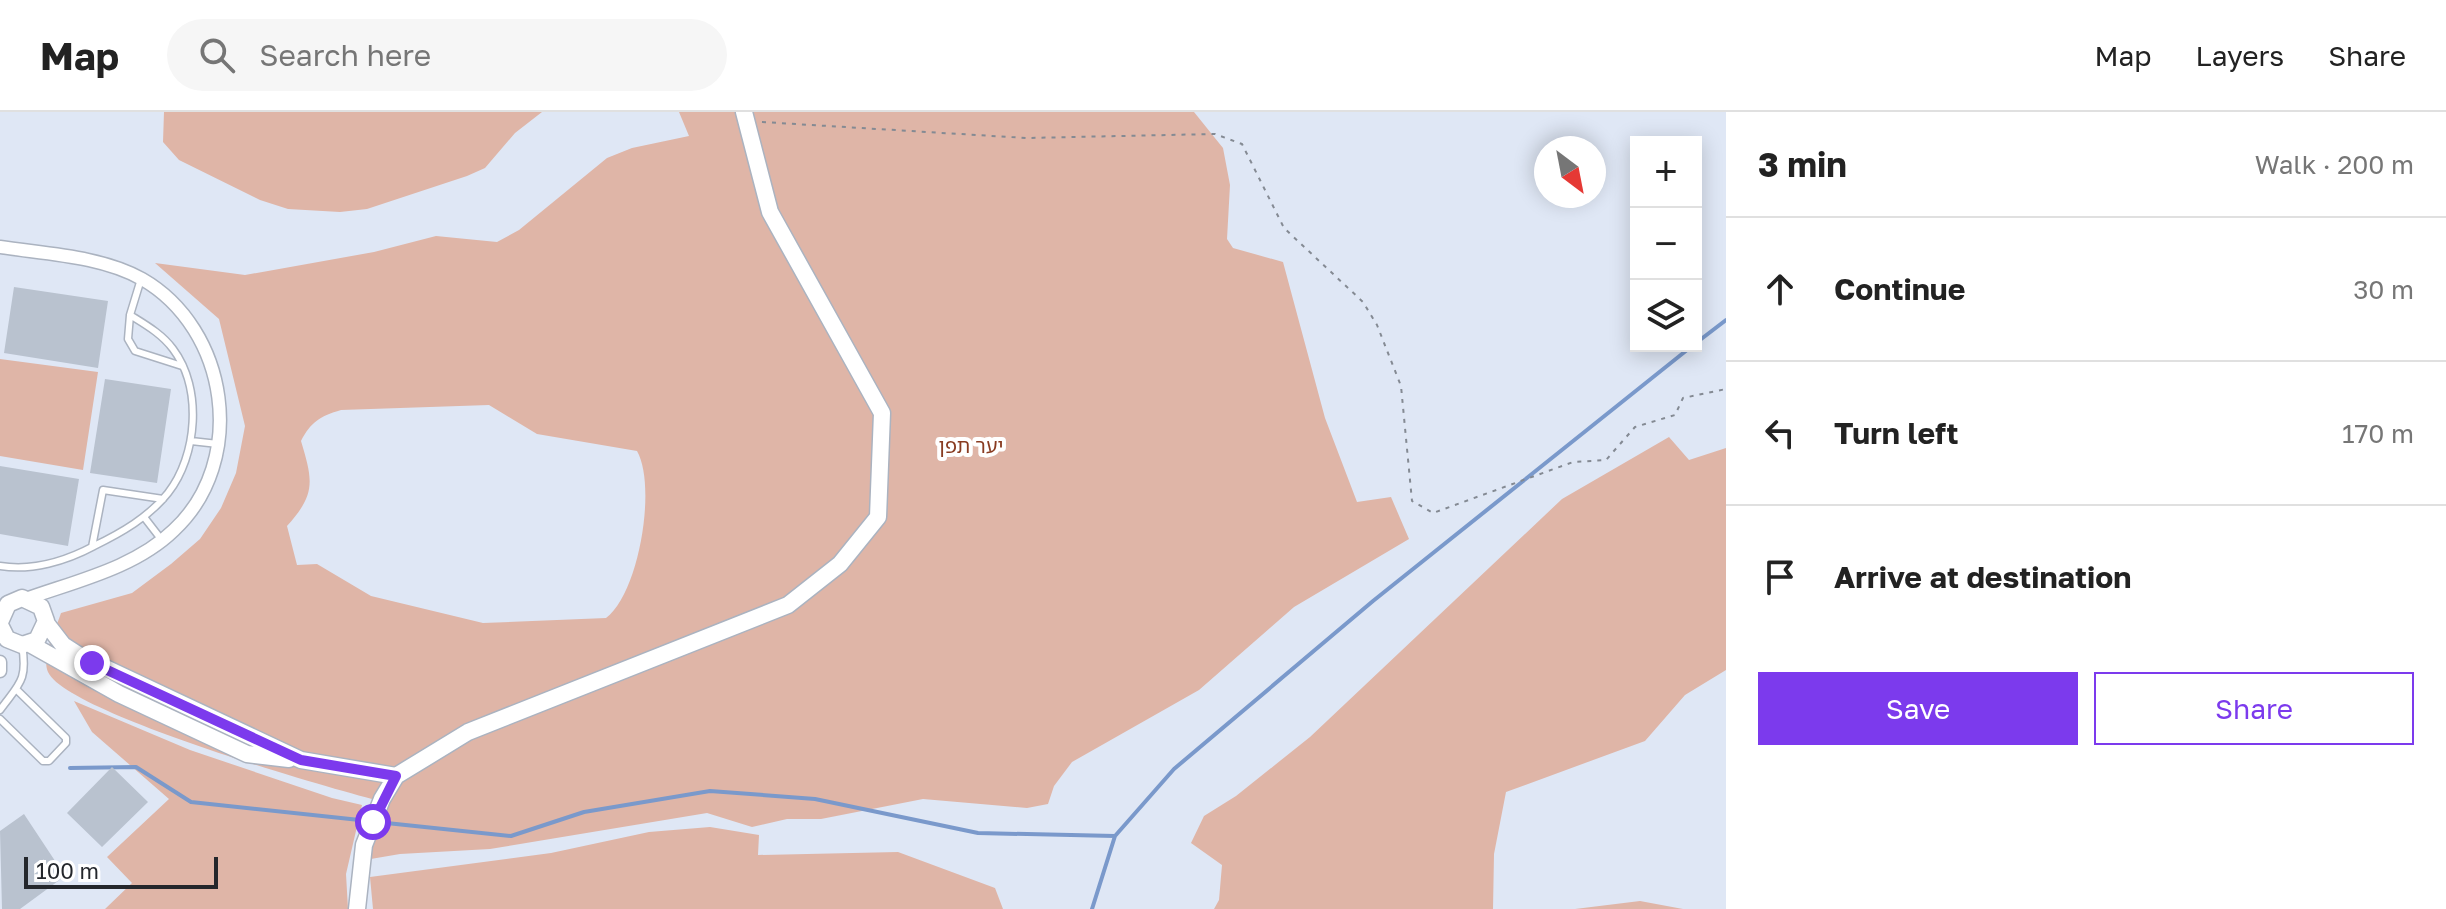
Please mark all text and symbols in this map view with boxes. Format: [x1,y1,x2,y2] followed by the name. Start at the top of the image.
[167,19,727,91] search box
[40,33,119,78] text: Map
[195,33,239,77] icon: search
[259,37,431,73] text: Search here
[2094,39,2152,72] text: Map
[2196,39,2284,72] text: Layers
[2328,39,2406,72] text: Share
[1534,136,1606,208] north arrow
[1630,136,1702,352] map controls
[1630,136,1702,208] button: +
[1758,144,1847,184] text: 3 min
[2255,149,2414,180] text: Walk · 200 m
[1630,208,1702,280] button: −
[1758,267,1802,311] icon: ahead
[1834,271,1965,307] text: Continue
[2353,274,2414,305] text: 30 m
[1630,280,1702,352] button: layers
[1758,411,1802,455] icon: left
[1834,415,1959,451] text: Turn left
[2342,418,2414,449] text: 170 m
[938,433,1004,457] park label: יער תפן
[1758,555,1802,599] icon: arrive
[1834,559,2131,595] text: Arrive at destination
[74,645,110,681] route end
[1758,672,2078,745] button: Save
[2094,672,2414,745] button: Share
[355,804,391,840] route start
[24,853,218,889] scale bar
[36,857,99,884] text: 100 m

